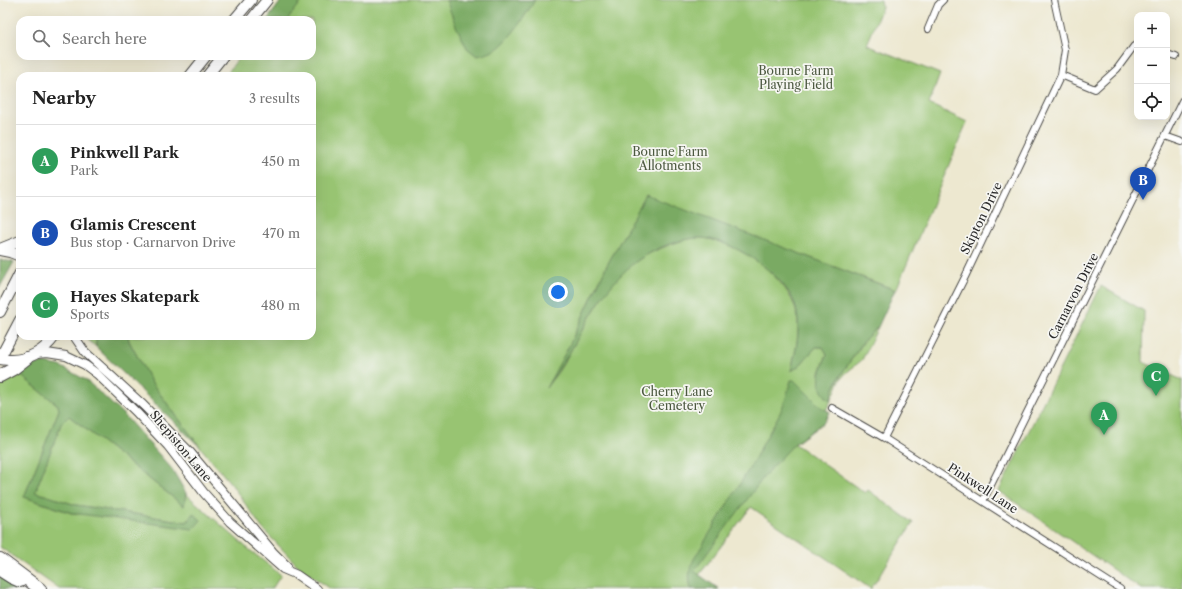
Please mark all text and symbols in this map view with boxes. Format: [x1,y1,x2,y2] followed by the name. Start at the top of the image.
[1134,12,1170,120] map controls
[1134,12,1170,48] button: +
[16,16,316,60] search box
[30,27,52,49] icon: search
[62,29,147,48] text: Search here
[1134,48,1170,84] button: −
[758,63,834,92] park label: Bourne Farm Playing Field
[1134,84,1170,120] button: locate
[32,88,96,108] text: Nearby
[249,90,300,106] text: 3 results
[70,143,179,162] text: Pinkwell Park
[632,144,708,173] park label: Bourne Farm Allotments
[40,153,50,169] text: A
[262,153,300,169] text: 450 m
[70,162,98,178] text: Park
[1130,167,1156,200] pin: B
[957,179,1005,257] street label: Skipton Drive
[70,215,196,234] text: Glamis Crescent
[40,225,50,241] text: B
[262,225,300,241] text: 470 m
[70,234,236,250] text: Bus stop · Carnarvon Drive
[1045,250,1101,342] street label: Carnarvon Drive
[548,282,568,302] your location
[70,287,199,306] text: Hayes Skatepark
[40,297,50,313] text: C
[261,297,300,313] text: 480 m
[70,306,109,322] text: Sports
[1143,363,1169,396] pin: C
[641,384,713,413] park label: Cherry Lane Cemetery
[1091,402,1117,435] pin: A
[147,407,215,485] street label: Shepiston Lane
[945,460,1021,516] street label: Pinkwell Lane

